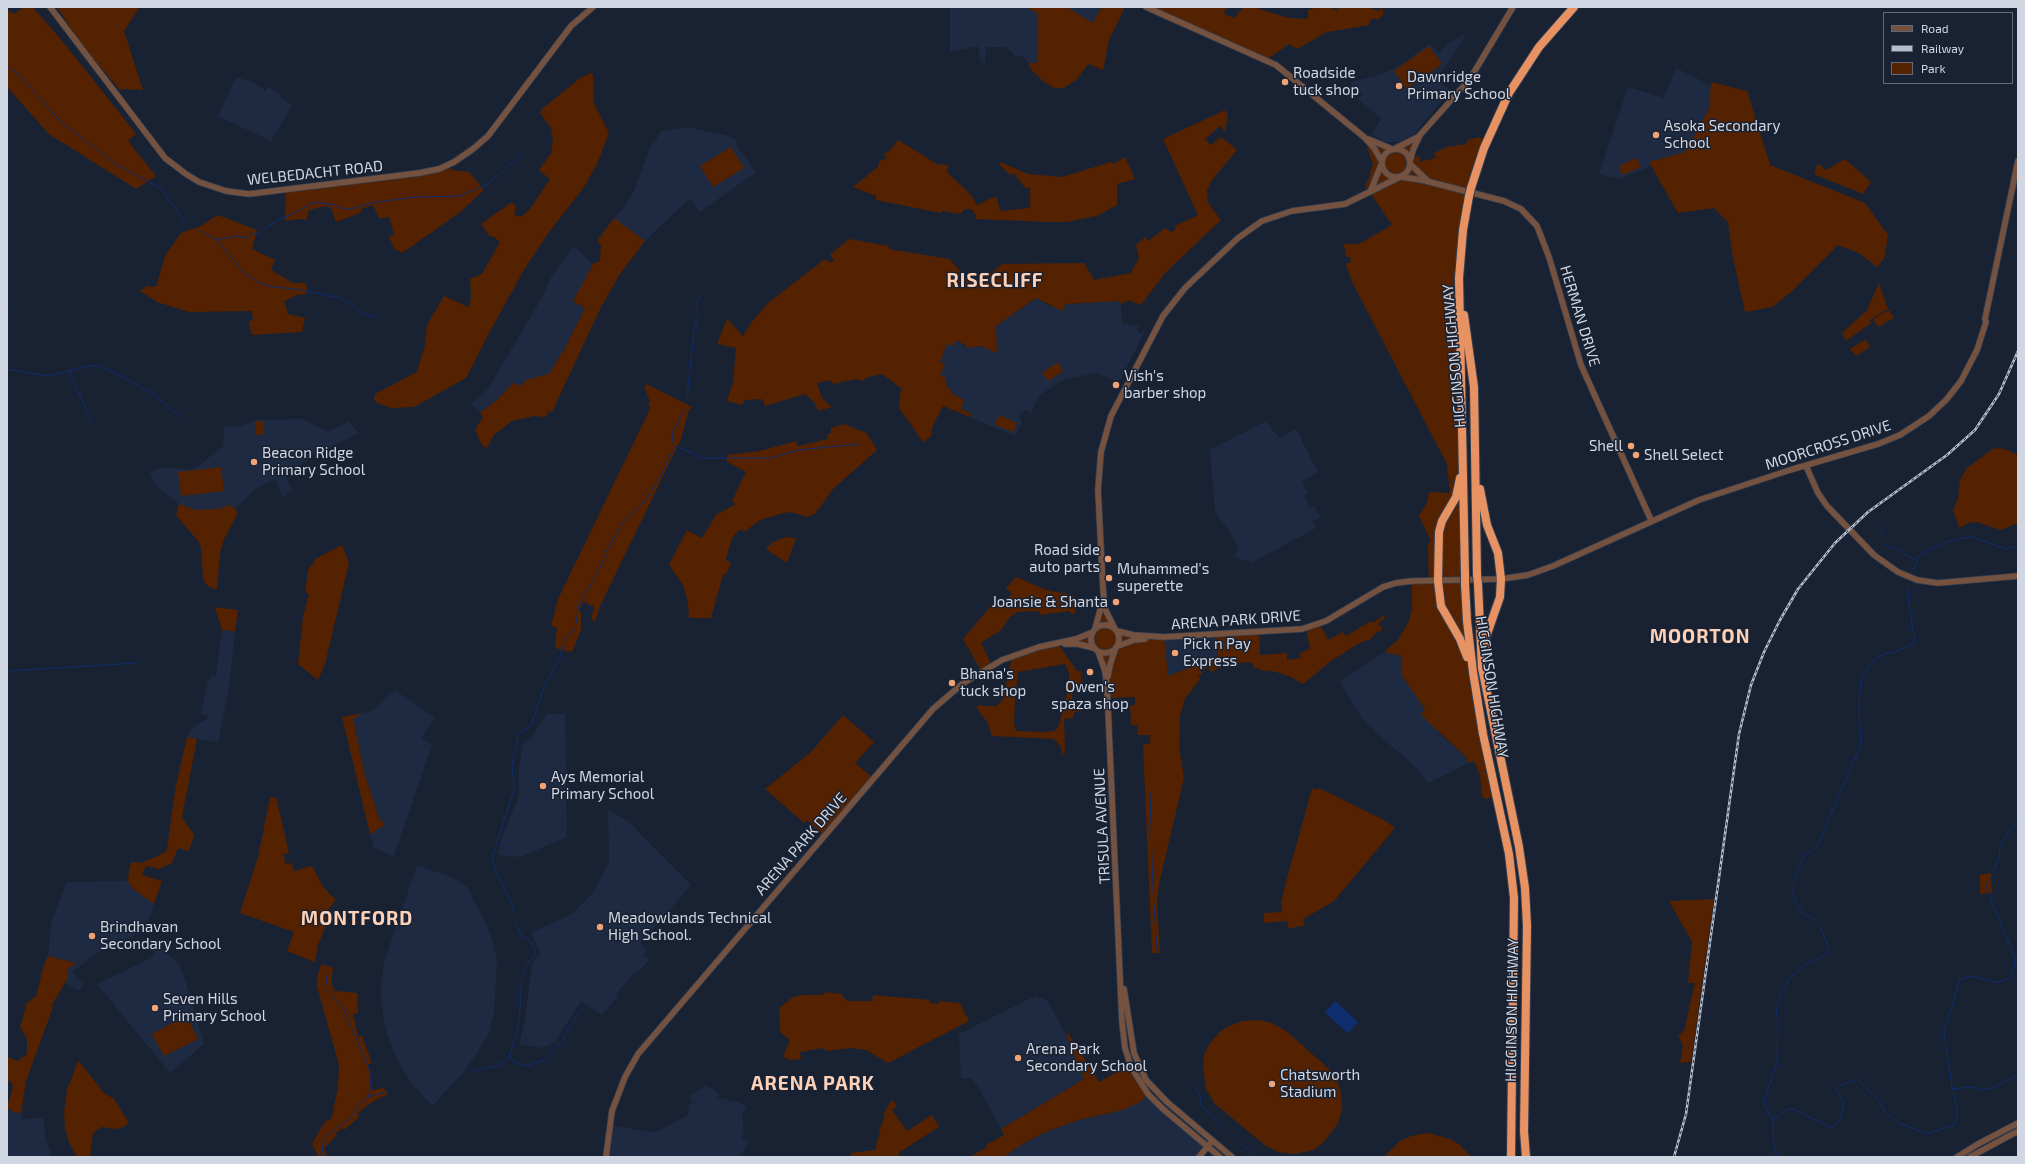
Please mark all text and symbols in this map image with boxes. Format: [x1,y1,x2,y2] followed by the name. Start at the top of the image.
[1883,12,2013,84] legend
[1921,21,1949,35] text: Road
[1921,41,1964,55] text: Railway
[1921,61,1946,75] text: Park
[1293,64,1359,99] place label: Roadside tuck shop
[1407,68,1510,103] place label: Dawnridge Primary School
[1280,77,1290,87] marker: Roadside tuck shop
[1394,81,1404,91] marker: Dawnridge Primary School
[1664,117,1780,152] place label: Asoka Secondary School
[1651,130,1661,140] marker: Asoka Secondary School
[246,157,384,189] street label: WELBEDACHT ROAD
[1556,263,1604,369] street label: HERMAN DRIVE
[947,270,1043,292] district label: RISECLIFF
[1439,283,1469,429] street label: HIGGINSON HIGHWAY
[1124,367,1206,402] place label: Vish's barber shop
[1111,380,1121,390] marker: Vish's barber shop
[1763,416,1893,474] street label: MOORCROSS DRIVE
[1589,437,1623,455] place label: Shell
[1626,441,1636,451] marker: Shell
[262,444,365,479] place label: Beacon Ridge Primary School
[1644,446,1723,464] place label: Shell Select
[1631,450,1641,460] marker: Shell Select
[249,457,259,467] marker: Beacon Ridge Primary School
[1029,541,1100,576] place label: Road side auto parts
[1103,554,1113,564] marker: Road side auto parts
[1117,560,1209,595] place label: Muhammed's superette
[1104,573,1114,583] marker: Muhammed's superette
[992,593,1108,611] place label: Joansie & Shanta
[1111,597,1121,607] marker: Joansie & Shanta
[1170,606,1302,634] street label: ARENA PARK DRIVE
[1472,614,1512,760] street label: HIGGINSON HIGHWAY
[1650,626,1750,648] district label: MOORTON
[1183,635,1251,670] place label: Pick n Pay Express
[1170,648,1180,658] marker: Pick n Pay Express
[960,665,1026,700] place label: Bhana's tuck shop
[1085,667,1095,677] marker: Owen's spaza shop
[947,678,957,688] marker: Bhana's tuck shop
[1051,678,1129,713] place label: Owen's spaza shop
[551,768,654,803] place label: Ays Memorial Primary School
[1090,768,1114,884] street label: TRISULA AVENUE
[538,781,548,791] marker: Ays Memorial Primary School
[752,789,850,899] street label: ARENA PARK DRIVE
[301,908,413,930] district label: MONTFORD
[608,909,771,944] place label: Meadowlands Technical High School.
[100,918,221,953] place label: Brindhavan Secondary School
[595,922,605,932] marker: Meadowlands Technical High School.
[87,931,97,941] marker: Brindhavan Secondary School
[1502,938,1522,1082] street label: HIGGINSON HIGHWAY
[163,990,266,1025] place label: Seven Hills Primary School
[150,1003,160,1013] marker: Seven Hills Primary School
[1026,1040,1147,1075] place label: Arena Park Secondary School
[1013,1053,1023,1063] marker: Arena Park Secondary School
[1280,1066,1360,1101] place label: Chatsworth Stadium
[751,1073,875,1095] district label: ARENA PARK
[1267,1079,1277,1089] marker: Chatsworth Stadium

